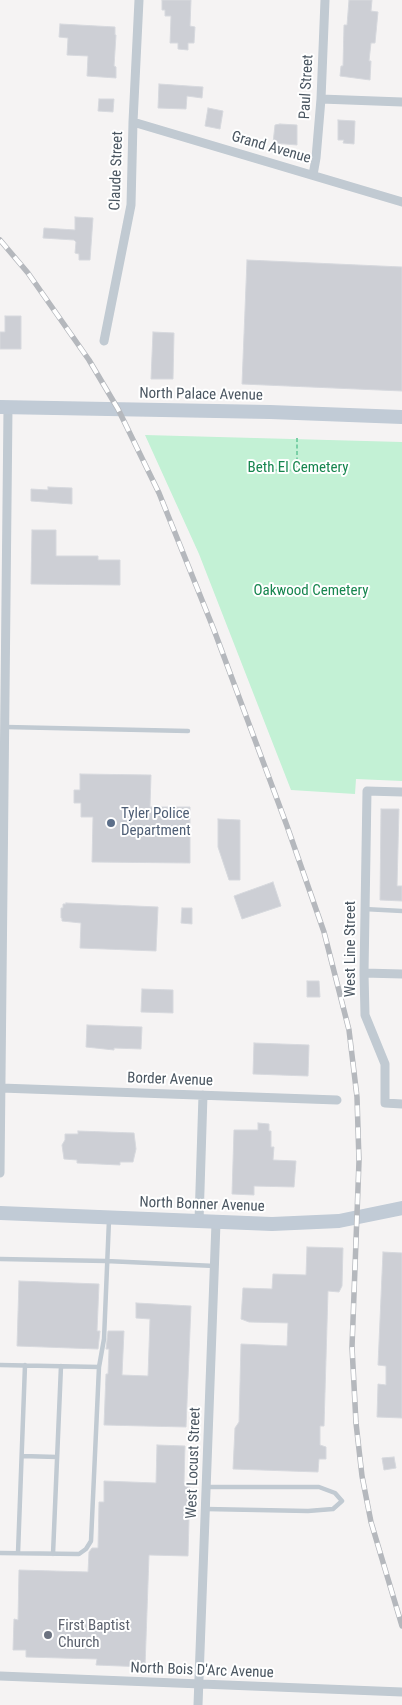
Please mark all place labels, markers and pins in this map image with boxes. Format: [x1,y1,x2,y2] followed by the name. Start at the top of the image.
[121,805,191,840] place label: Tyler Police Department
[105,817,117,829] marker: Tyler Police Department
[58,1617,130,1652] place label: First Baptist Church
[42,1629,54,1641] marker: First Baptist Church

